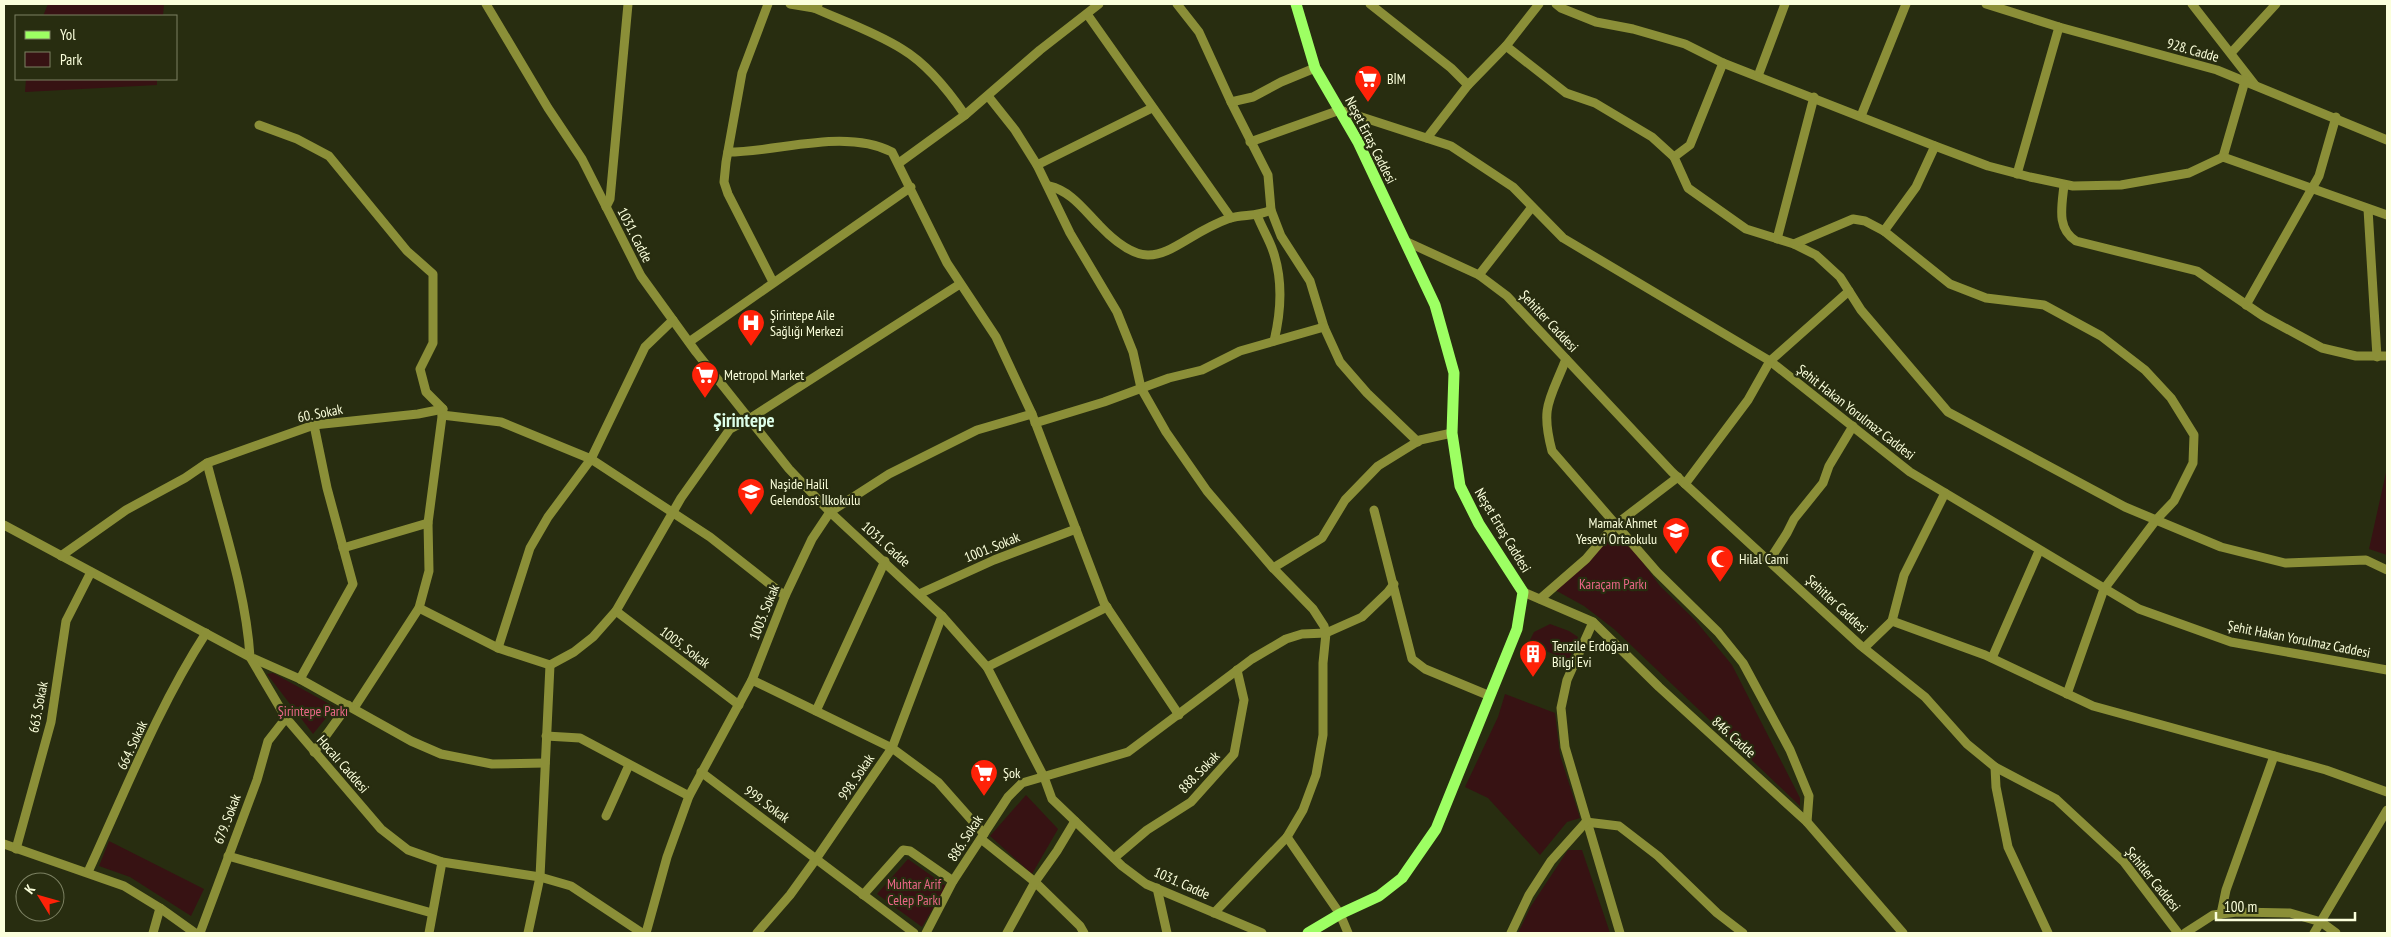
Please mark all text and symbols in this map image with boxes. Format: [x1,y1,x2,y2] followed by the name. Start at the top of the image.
[15,15,178,80] legend
[60,25,76,44] text: Yol
[2165,34,2221,66] street label: 928. Cadde
[60,50,82,69] text: Park
[1353,64,1383,103] supermarket icon: BİM
[1387,70,1406,88] place label: BİM
[1341,93,1401,187] street label: Neşet Ertaş Caddesi
[613,204,657,266] street label: 1031. Cadde
[1516,286,1582,356] street label: Şehitler Caddesi
[770,306,844,340] place label: Şirintepe Aile Sağlığı Merkezi
[736,308,766,347] hospital icon: Şirintepe Aile Sağlığı Merkezi
[690,360,720,399] supermarket icon: Metropol Market
[1793,360,1919,464] street label: Şehit Hakan Yorulmaz Caddesi
[724,366,804,384] place label: Metropol Market
[296,400,345,426] street label: 60. Sokak
[713,408,775,432] district label: Şirintepe
[770,475,860,509] place label: Naşide Halil Gelendost İlkokulu
[736,477,766,516] school or university icon: Naşide Halil Gelendost İlkokulu
[1471,484,1535,576] street label: Neşet Ertaş Caddesi
[1576,514,1657,548] place label: Mamak Ahmet Yesevi Ortaokulu
[1661,516,1691,555] school or university icon: Mamak Ahmet Yesevi Ortaokulu
[858,517,914,571] street label: 1031. Cadde
[962,528,1023,566] street label: 1001. Sokak
[1705,544,1735,583] mosque icon: Hilal Cami
[1739,550,1789,568] place label: Hilal Cami
[1802,571,1872,637] street label: Şehitler Caddesi
[1579,575,1647,593] park label: Karaçam Parkı
[745,581,783,642] street label: 1003. Sokak
[2226,616,2372,662] street label: Şehit Hakan Yorulmaz Caddesi
[656,622,714,672] street label: 1005. Sokak
[1552,637,1629,671] place label: Tenzile Erdoğan Bilgi Evi
[1518,639,1548,678] building icon: Tenzile Erdoğan Bilgi Evi
[24,679,52,734] street label: 663. Sokak
[278,702,348,720] park label: Şirintepe Parkı
[1708,713,1760,762] street label: 846. Cadde
[113,717,151,772] street label: 664. Sokak
[313,731,373,797] street label: Hocalı Caddesi
[1174,747,1224,797] street label: 888. Sokak
[834,750,878,804] street label: 998. Sokak
[969,758,999,797] supermarket icon: Şok
[1003,764,1021,782] place label: Şok
[741,781,794,827] street label: 999. Sokak
[209,791,245,846] street label: 679. Sokak
[943,811,987,865] street label: 886. Sokak
[2121,843,2185,915] street label: Şehitler Caddesi
[1151,863,1213,903] street label: 1031. Cadde
[15,872,65,922] north arrow
[887,875,941,909] park label: Muhtar Arif Celep Parkı
[20,880,39,898] text: K
[2216,890,2355,922] scale bar
[2224,897,2257,916] text: 100 m

